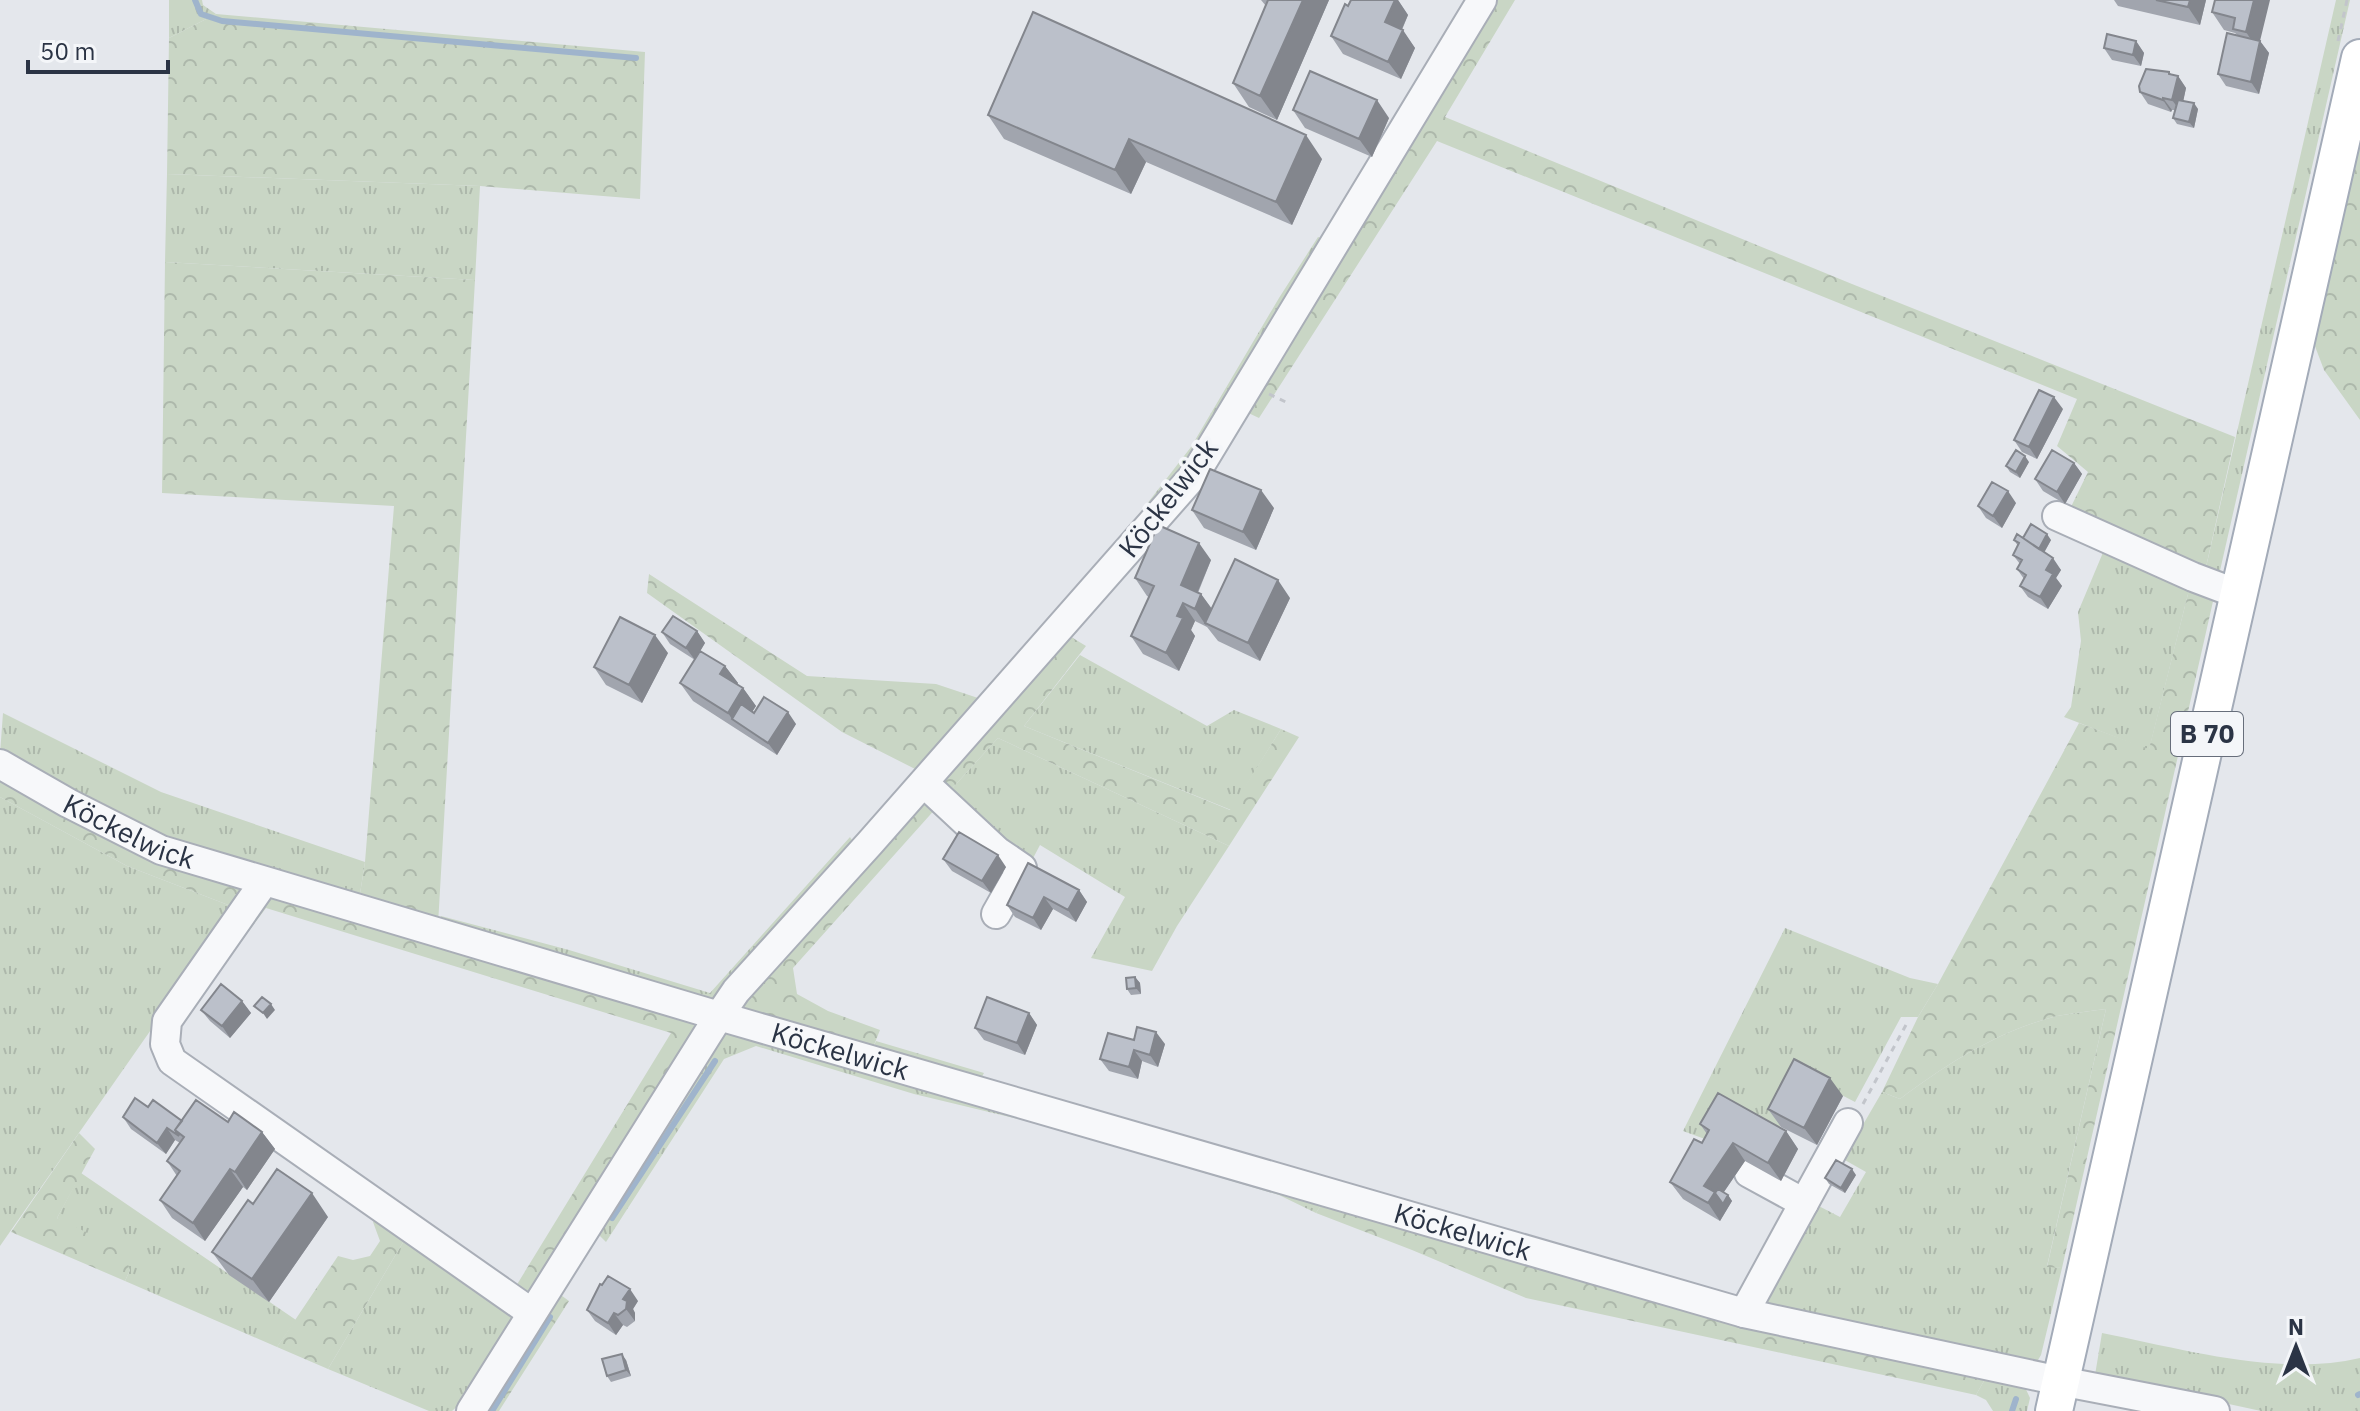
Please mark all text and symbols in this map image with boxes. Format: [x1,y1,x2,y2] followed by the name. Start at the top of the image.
[28,24,168,74] scale bar
[40,35,95,67] text: 50 m
[1110,430,1226,565] street label: Köckelwick
[2171,712,2243,756] road number: B 70
[57,785,199,877] street label: Köckelwick
[767,1013,914,1088] street label: Köckelwick
[1390,1194,1536,1269] street label: Köckelwick
[2256,1307,2336,1387] north arrow
[2288,1312,2304,1341] text: N

